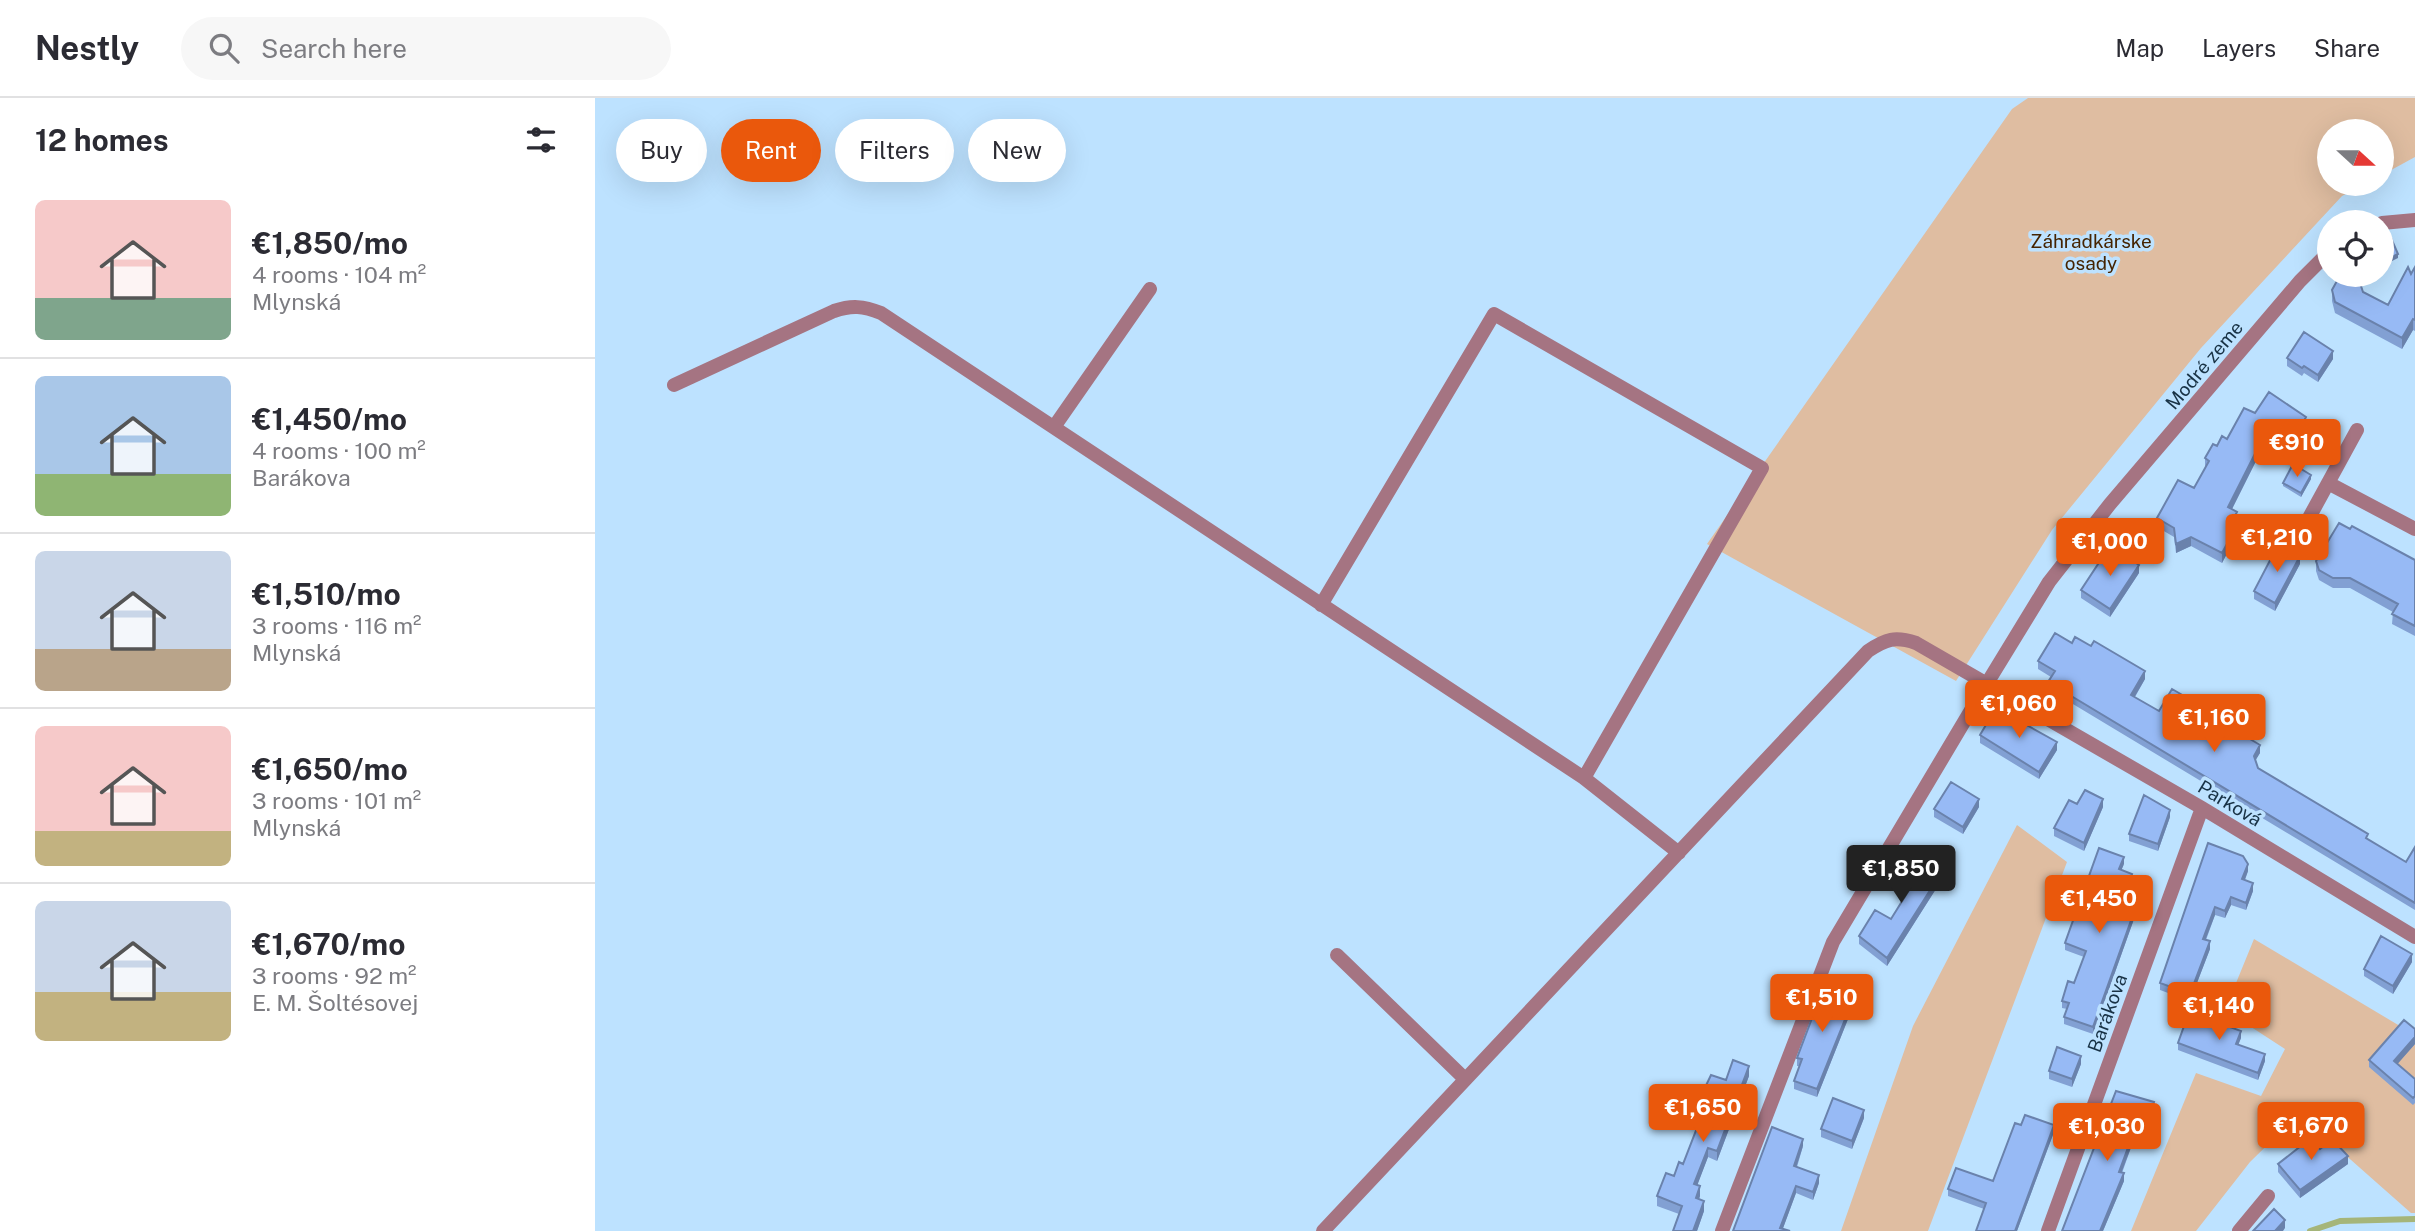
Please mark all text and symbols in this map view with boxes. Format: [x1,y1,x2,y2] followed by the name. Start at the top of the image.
[181,17,671,80] search box
[35,29,139,67] text: Nestly
[205,29,243,67] icon: search
[261,33,407,64] text: Search here
[2115,34,2164,62] text: Map
[2202,34,2276,62] text: Layers
[2314,34,2380,62] text: Share
[616,119,707,182] chip: Buy
[721,119,821,182] chip: Rent
[835,119,954,182] chip: Filters
[968,119,1066,182] chip: New
[2317,119,2394,196] north arrow
[2317,119,2394,287] map controls
[522,121,560,159] icon: filters
[35,122,169,158] text: 12 homes
[2317,210,2394,287] button: locate
[252,225,408,261] text: €1,850/mo
[91,228,175,312] icon: home
[2030,230,2152,274] park label: Záhradkárske osady
[252,261,426,288] text: 4 rooms · 104 m²
[252,288,341,315] text: Mlynská
[2161,316,2247,414] street label: Modré zeme
[252,401,407,437] text: €1,450/mo
[91,404,175,488] icon: home
[2256,420,2338,479] pin: €910
[2270,428,2324,455] text: €910
[252,437,426,464] text: 4 rooms · 100 m²
[252,464,351,491] text: Barákova
[2220,514,2334,574] pin: €1,210
[2053,518,2167,578] pin: €1,000
[2242,523,2312,550] text: €1,210
[2072,527,2148,554] text: €1,000
[252,576,401,612] text: €1,510/mo
[91,579,175,663] icon: home
[252,612,422,639] text: 3 rooms · 116 m²
[252,639,341,666] text: Mlynská
[1962,680,2076,740] pin: €1,060
[1981,689,2057,716] text: €1,060
[2157,694,2271,754] pin: €1,160
[2179,703,2250,730] text: €1,160
[252,751,408,787] text: €1,650/mo
[91,754,175,838] icon: home
[2194,775,2266,831] street label: Parková
[252,787,421,814] text: 3 rooms · 101 m²
[252,814,341,841] text: Mlynská
[1844,846,1958,905] pin: €1,850
[1863,854,1939,881] text: €1,850
[2042,876,2156,935] pin: €1,450
[2061,884,2137,911] text: €1,450
[252,926,405,962] text: €1,670/mo
[91,929,175,1013] icon: home
[252,962,417,989] text: 3 rooms · 92 m²
[2083,971,2131,1055] street label: Barákova
[1765,974,1879,1034] pin: €1,510
[2162,982,2276,1042] pin: €1,140
[1786,983,1858,1010] text: €1,510
[252,989,418,1016] text: E. M. Šoltésovej
[2184,991,2254,1018] text: €1,140
[1646,1084,1760,1144] pin: €1,650
[1665,1093,1741,1120] text: €1,650
[2254,1102,2368,1162] pin: €1,670
[2050,1104,2164,1163] pin: €1,030
[2273,1111,2349,1138] text: €1,670
[2069,1112,2145,1139] text: €1,030

